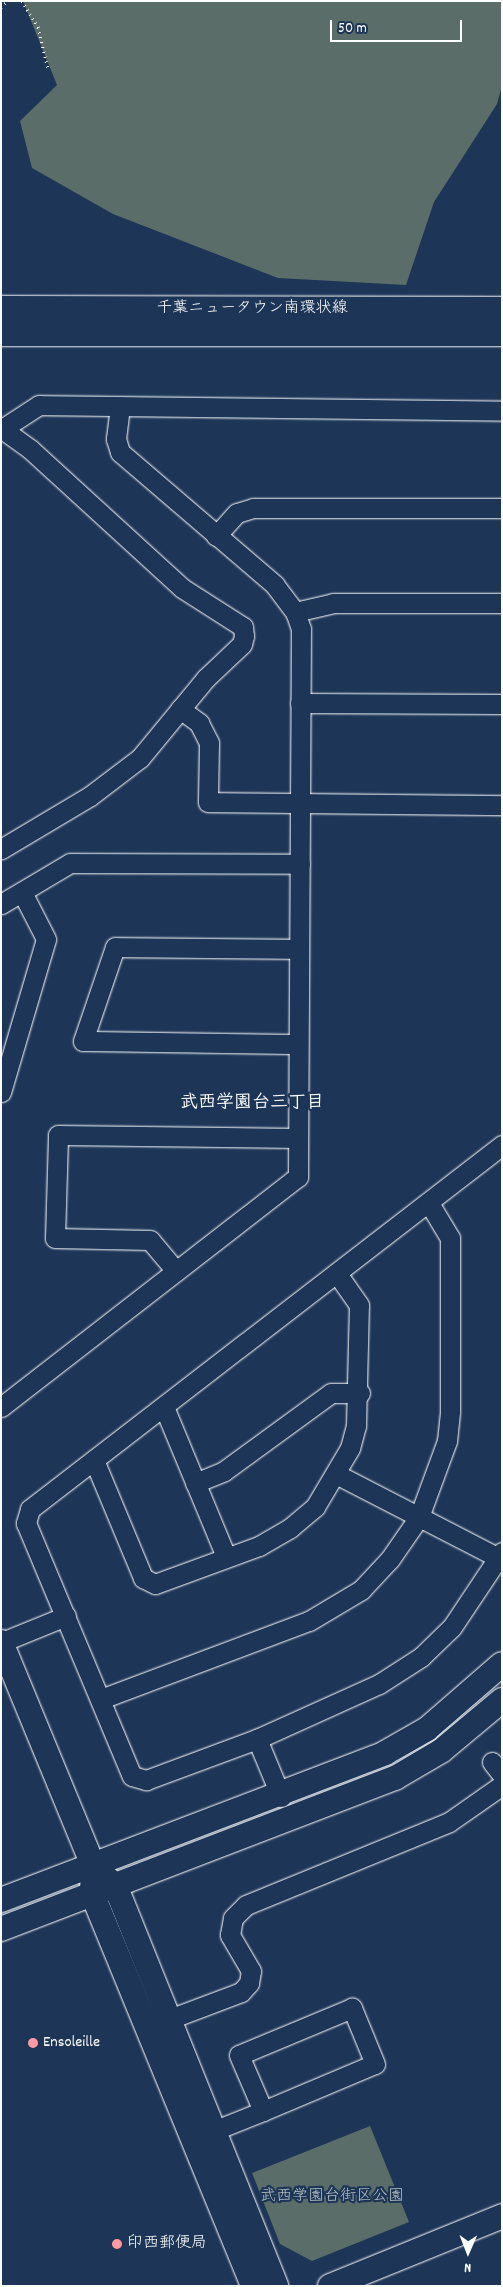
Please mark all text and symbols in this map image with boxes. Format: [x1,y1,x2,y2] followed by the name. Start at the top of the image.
[333,10,466,42] scale bar
[338,18,367,40] text: 50 m
[156,299,348,319] street label: 千葉ニュータウン南環状線
[180,1093,324,1115] district label: 武西学園台三丁目
[43,2033,100,2053] place label: Ensoleille
[27,2037,39,2049] marker: Ensoleille
[260,2187,404,2207] park label: 武西学園台街区公園
[443,2227,493,2277] north arrow
[127,2234,207,2254] place label: 印西郵便局
[111,2238,123,2250] marker: 印西郵便局
[464,2257,471,2277] text: N

